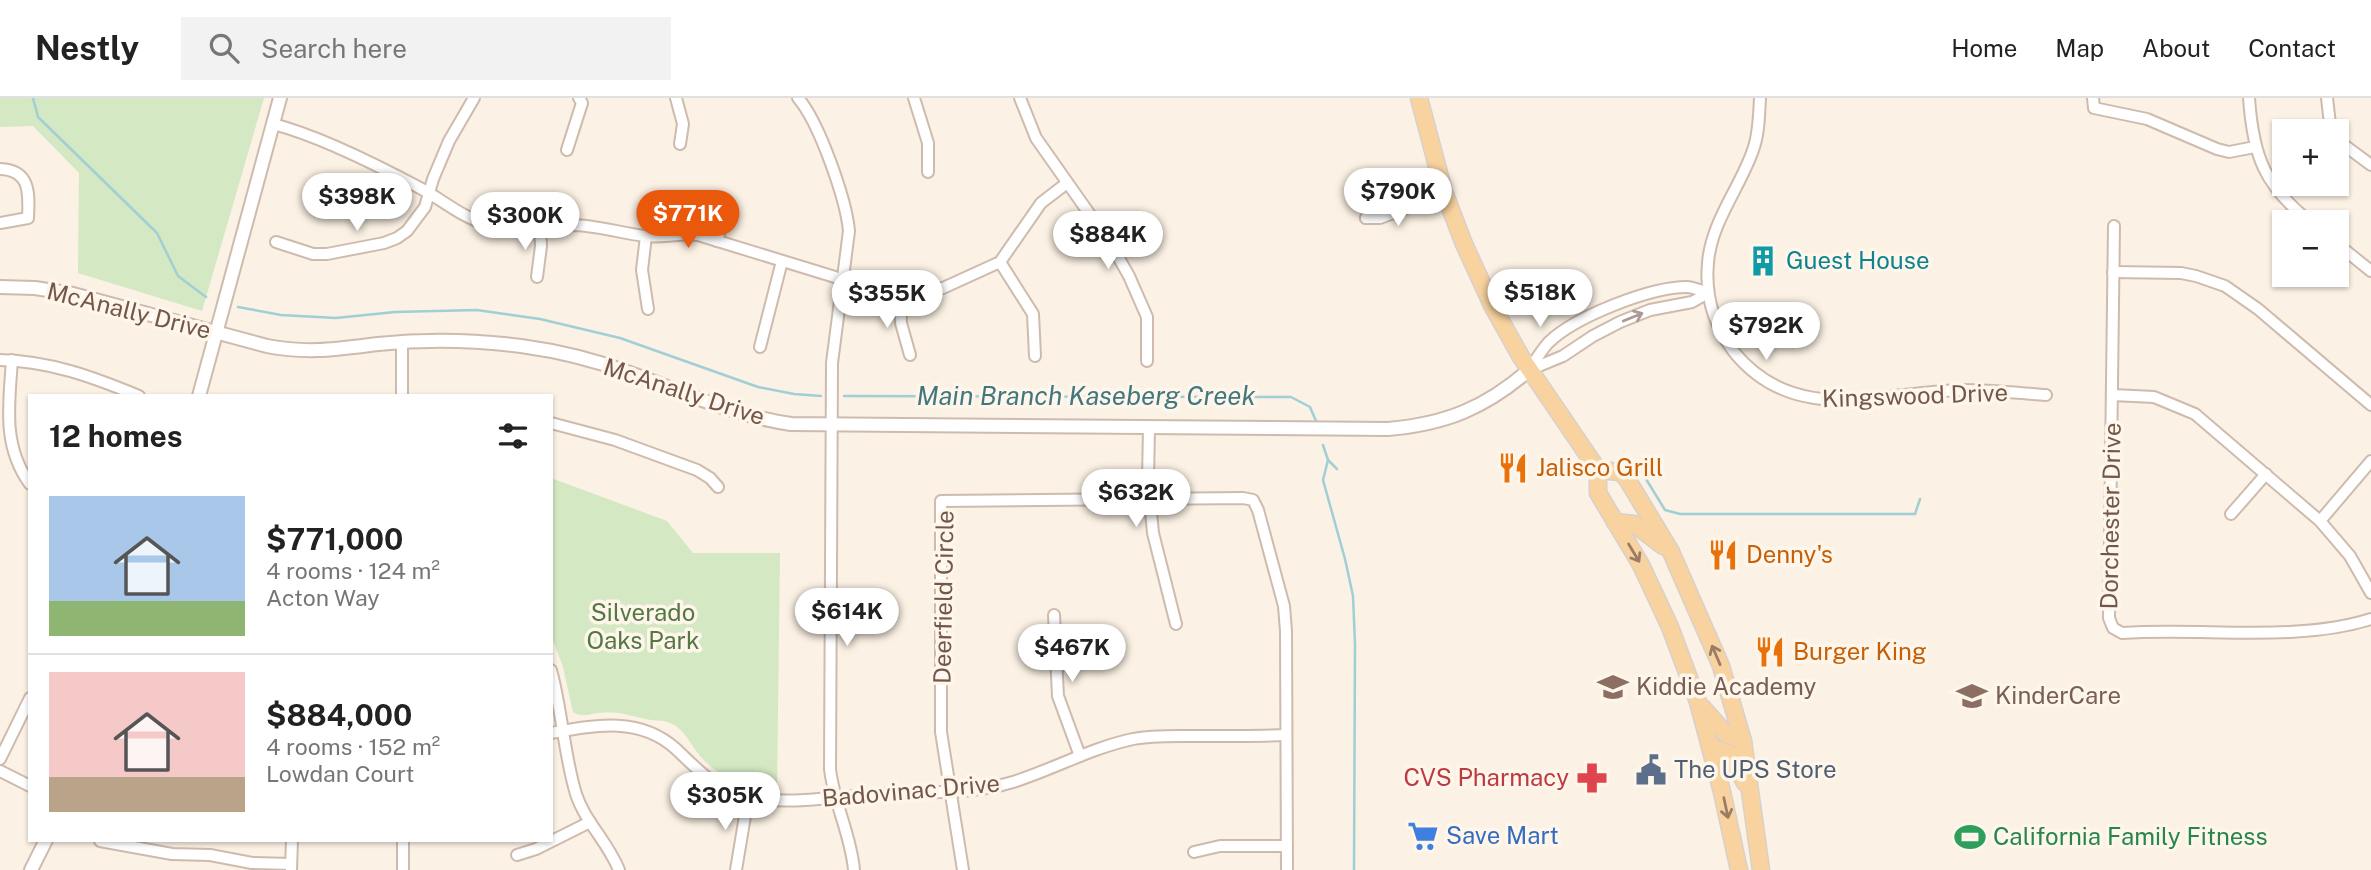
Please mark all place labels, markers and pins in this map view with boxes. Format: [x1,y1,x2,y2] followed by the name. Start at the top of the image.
[1349,169,1447,228] pin: $790K
[308,174,406,233] pin: $398K
[639,190,737,250] pin: $771K
[476,192,574,252] pin: $300K
[1059,212,1157,271] pin: $884K
[1746,244,1780,278] building icon: Guest House
[1786,246,1930,274] place label: Guest House
[1491,270,1589,329] pin: $518K
[838,271,936,330] pin: $355K
[1717,302,1815,362] pin: $792K
[1496,451,1530,485] restaurant icon: Jalisco Grill
[1536,453,1663,481] place label: Jalisco Grill
[1087,470,1185,529] pin: $632K
[1706,538,1740,572] restaurant icon: Denny's
[1746,540,1833,568] place label: Denny's
[798,588,896,648] pin: $614K
[1023,624,1121,684] pin: $467K
[1753,635,1787,669] restaurant icon: Burger King
[1793,637,1927,665] place label: Burger King
[1596,670,1630,704] school or university icon: Kiddie Academy
[1636,672,1816,700] place label: Kiddie Academy
[1955,679,1989,713] school or university icon: KinderCare
[1995,681,2121,709] place label: KinderCare
[1634,753,1668,787] public building icon: The UPS Store
[1674,755,1837,783] place label: The UPS Store
[1575,761,1609,795] pharmacy icon: CVS Pharmacy
[1404,763,1569,791] place label: CVS Pharmacy
[676,772,774,832] pin: $305K
[1406,819,1440,853] supermarket icon: Save Mart
[1953,820,1987,854] sports icon: California Family Fitness
[1446,821,1559,849] place label: Save Mart
[1993,822,2268,850] place label: California Family Fitness

